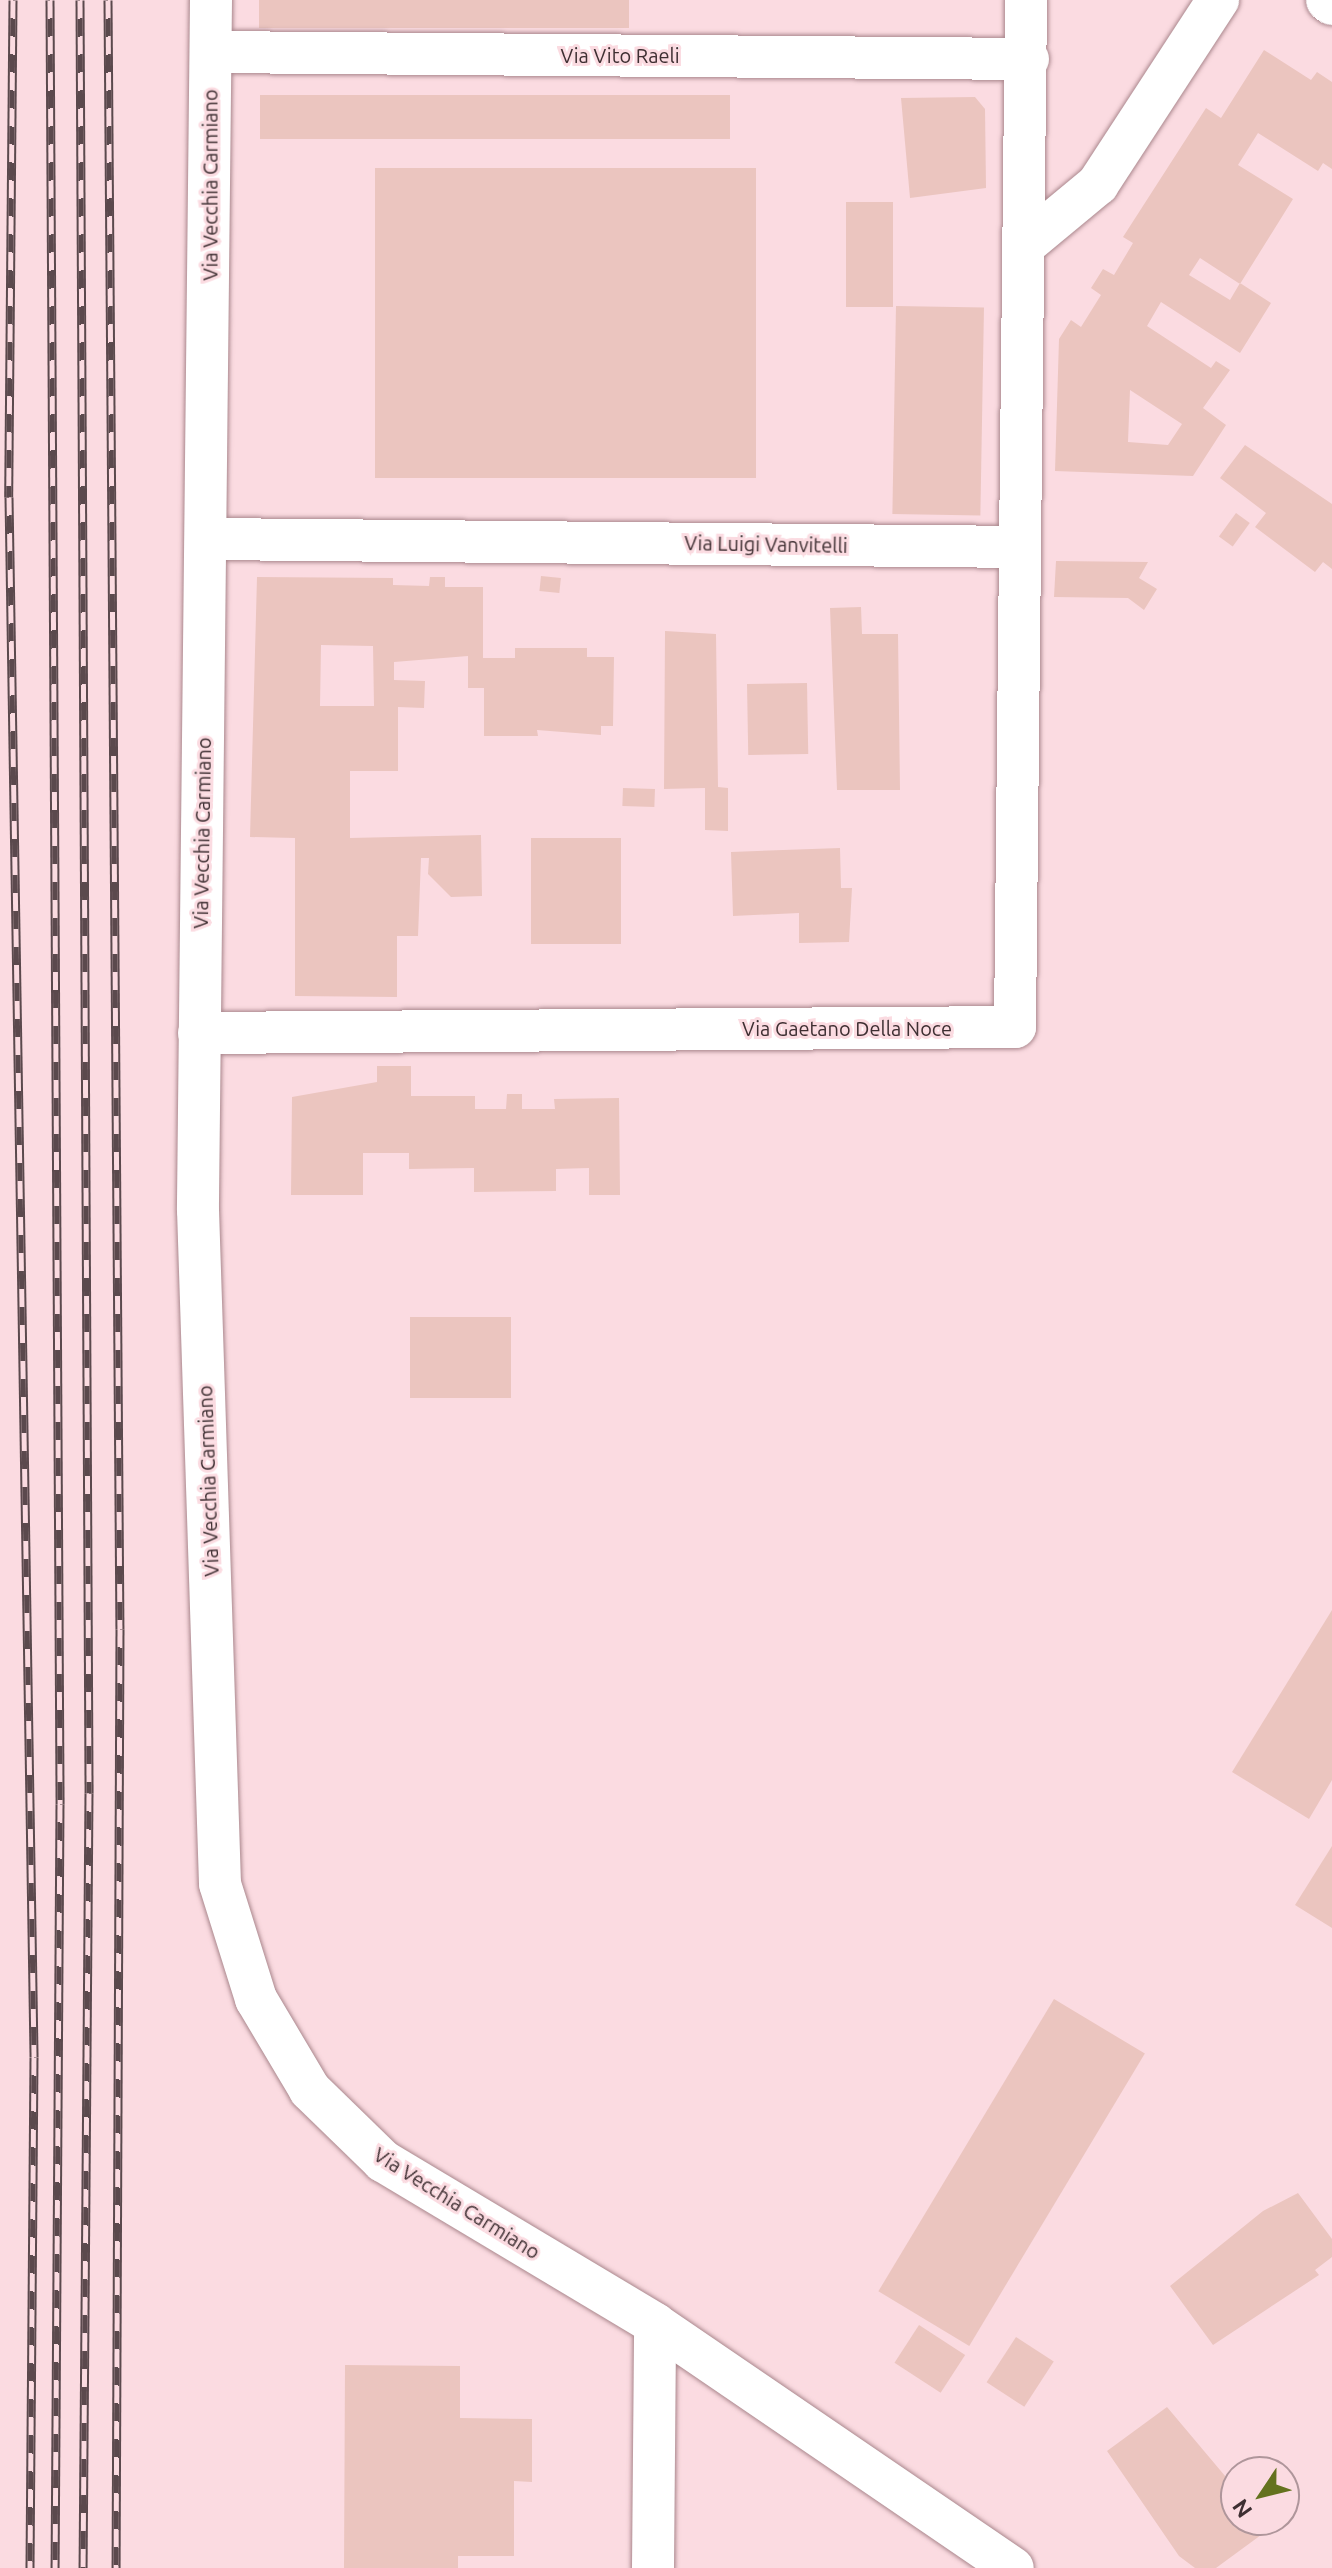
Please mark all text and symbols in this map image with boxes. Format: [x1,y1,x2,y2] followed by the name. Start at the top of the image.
[560,43,680,67] street label: Via Vito Raeli
[198,89,222,281] street label: Via Vecchia Carmiano
[684,531,848,557] street label: Via Luigi Vanvitelli
[188,737,216,929] street label: Via Vecchia Carmiano
[742,1016,952,1040] street label: Via Gaetano Della Noce
[193,1385,223,1577] street label: Via Vecchia Carmiano
[369,2142,545,2264] street label: Via Vecchia Carmiano
[1220,2456,1300,2536] north arrow
[1227,2495,1257,2523] text: N

